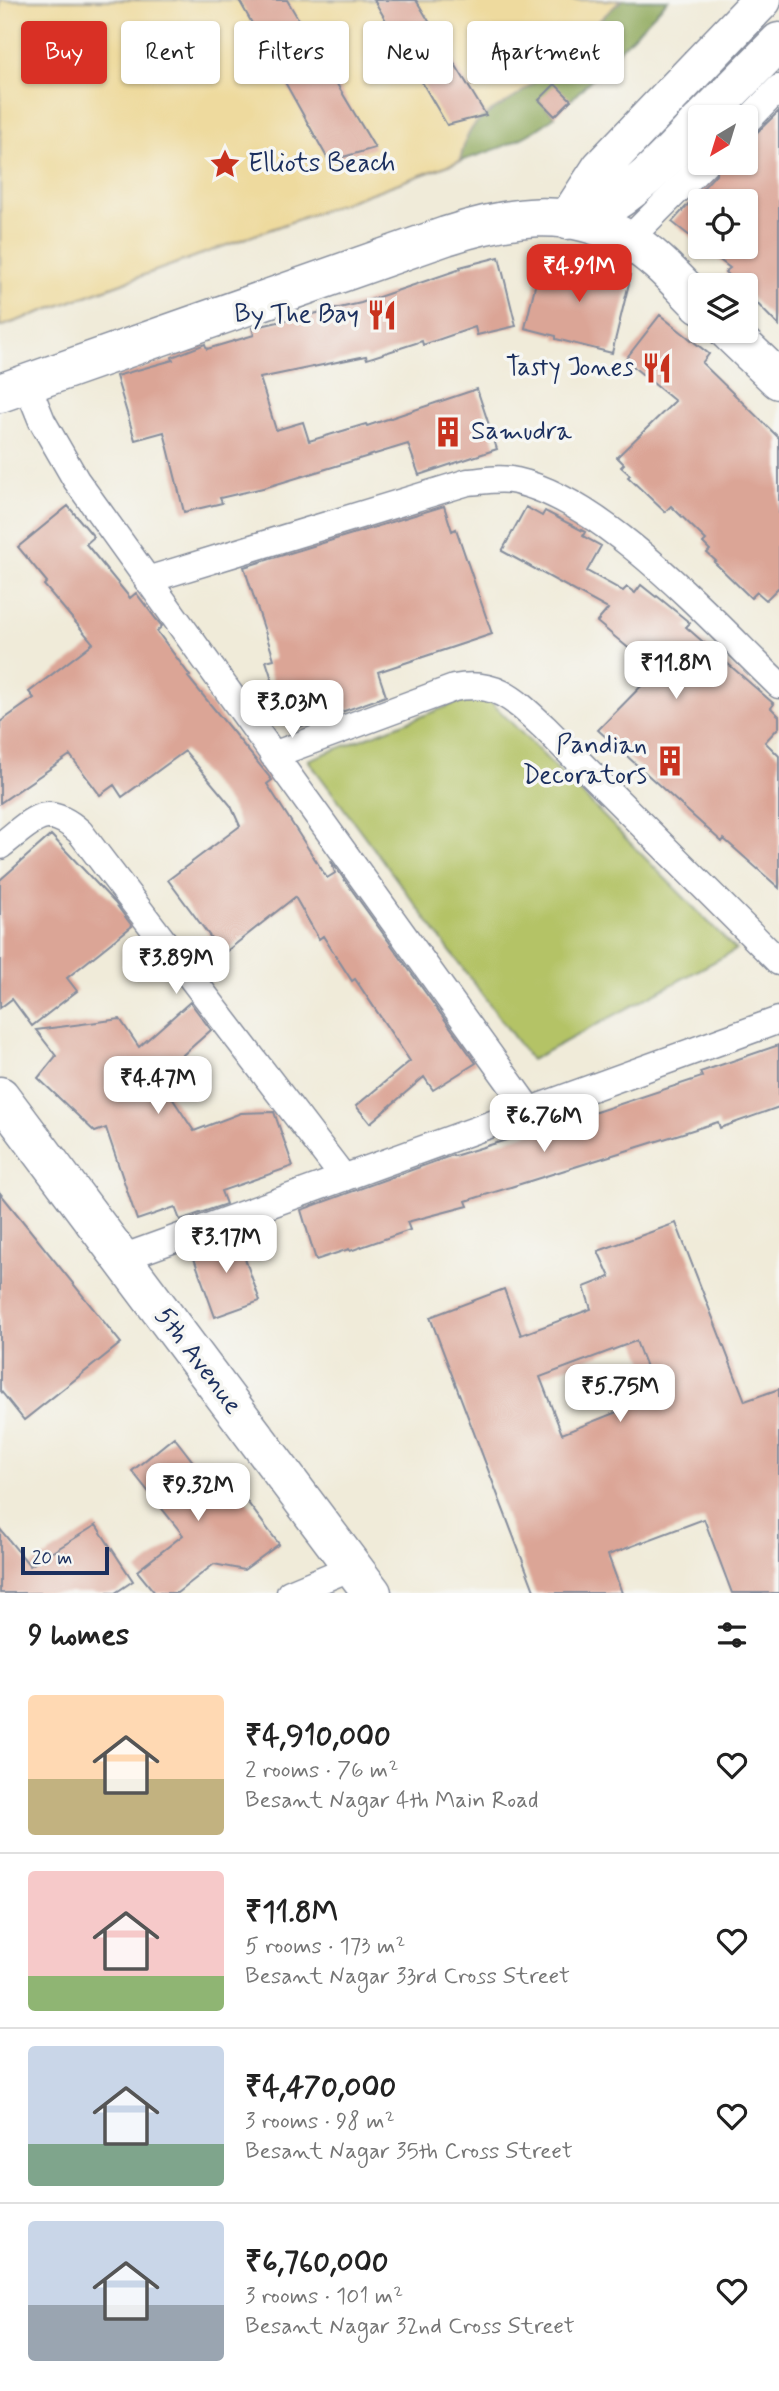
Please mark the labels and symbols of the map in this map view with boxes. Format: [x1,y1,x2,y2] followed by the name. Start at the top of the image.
[688,105,758,175] north arrow
[208,147,242,181] place icon: Elliots Beach
[248,147,396,181] place label: Elliots Beach
[522,244,636,304] pin: ₹4.91M
[234,298,359,332] place label: By The Bay
[365,298,399,332] restaurant icon: By The Bay
[506,351,634,385] place label: Tasty Jones
[640,351,674,385] restaurant icon: Tasty Jones
[431,415,465,449] building icon: Samudra
[471,415,572,449] place label: Samudra
[619,642,733,701] pin: ₹11.8M
[235,680,349,740] pin: ₹3.03M
[523,729,647,793] place label: Pandian Decorators
[653,744,687,778] building icon: Pandian Decorators
[119,936,233,996] pin: ₹3.89M
[101,1056,215,1116] pin: ₹4.47M
[487,1094,601,1154] pin: ₹6.76M
[169,1216,283,1275] pin: ₹3.17M
[147,1300,250,1422] street label: 5th Avenue
[563,1364,677,1424] pin: ₹5.75M
[141,1464,255,1523] pin: ₹9.32M
[21,1544,108,1576] scale bar

